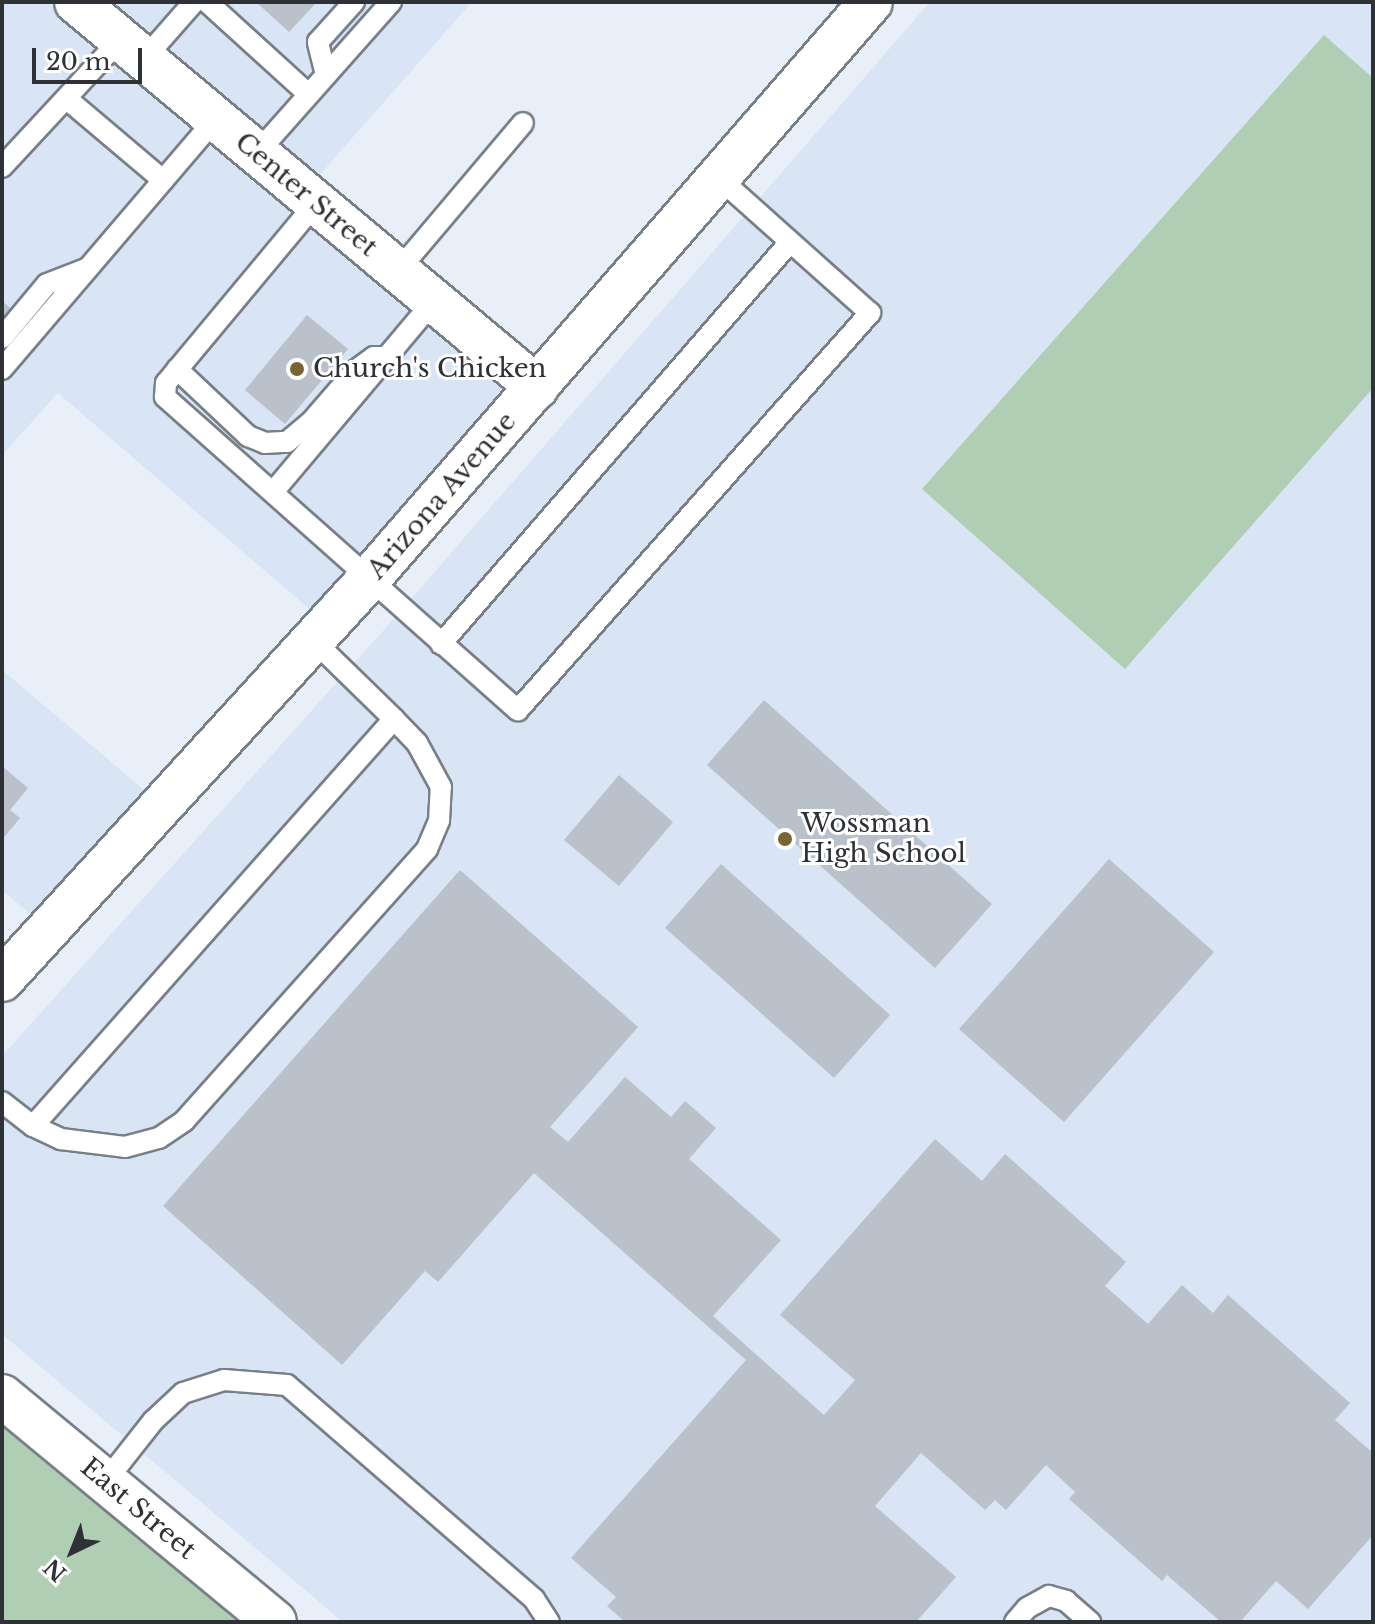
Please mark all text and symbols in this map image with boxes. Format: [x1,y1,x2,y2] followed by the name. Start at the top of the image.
[36,32,146,82] scale bar
[46,47,111,76] text: 20 m
[228,126,384,264] street label: Center Street
[313,353,546,385] place label: Church's Chicken
[288,360,306,378] marker: Church's Chicken
[361,406,523,586] street label: Arizona Avenue
[801,808,966,870] place label: Wossman High School
[776,830,794,848] marker: Wossman High School
[74,1452,202,1566] street label: East Street
[32,1512,112,1592] north arrow
[39,1553,72,1587] text: N

